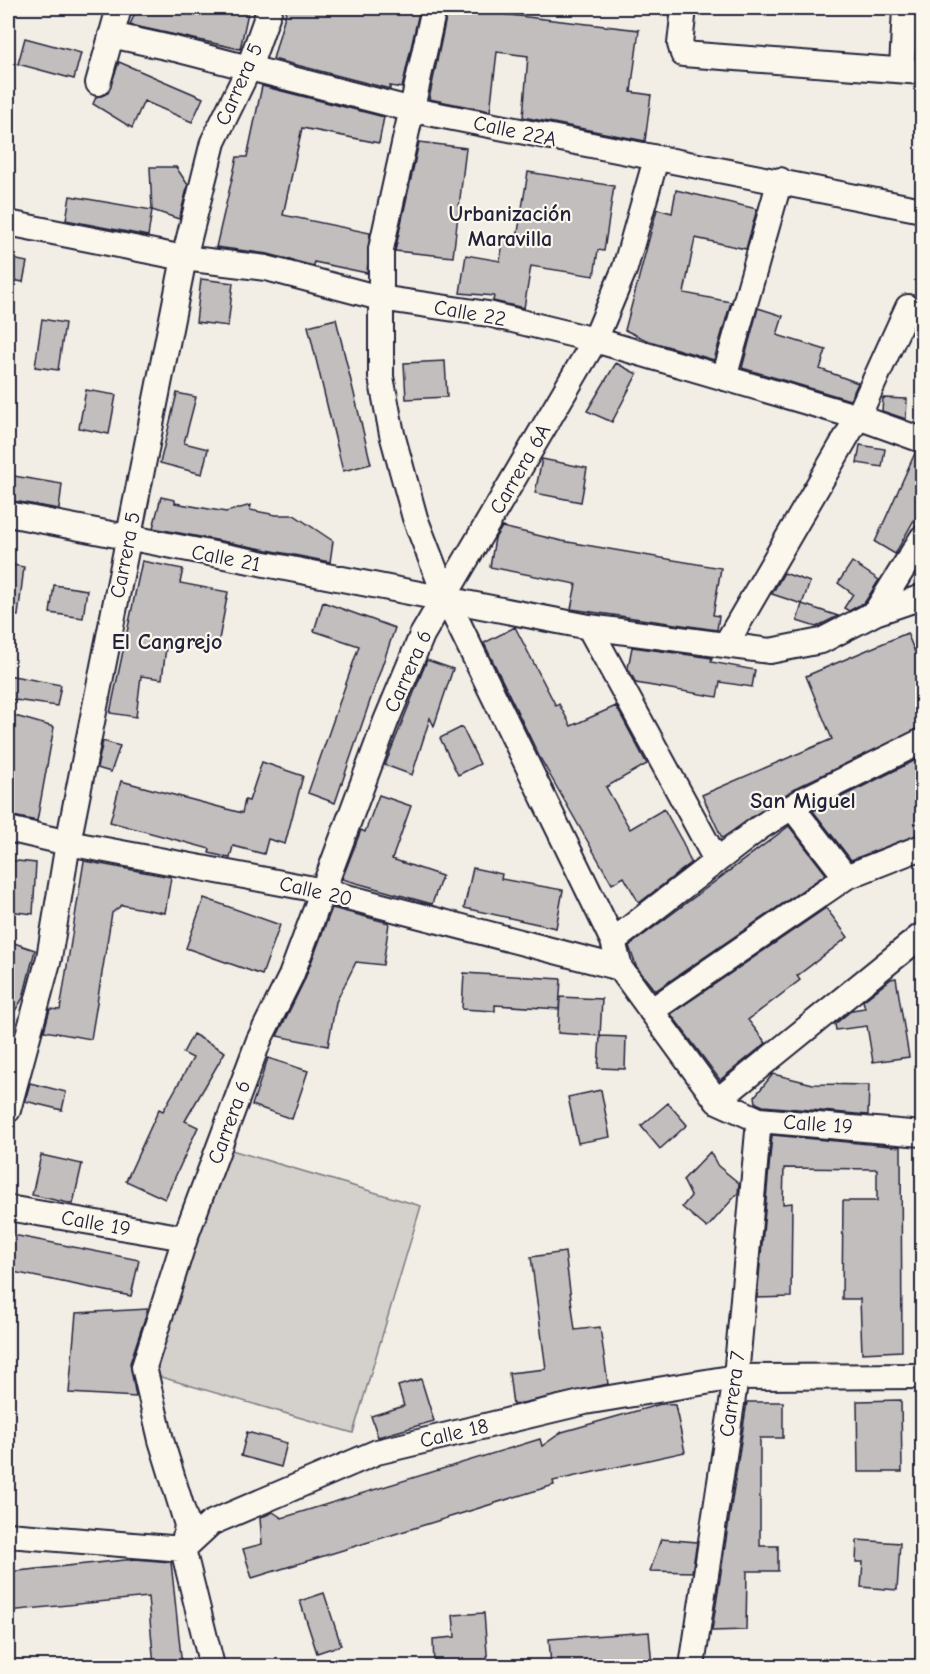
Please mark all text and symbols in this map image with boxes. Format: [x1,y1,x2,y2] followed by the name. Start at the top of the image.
[210,39,268,129] street label: Carrera 5
[471,110,559,152] street label: Calle 22A
[449,201,571,252] district label: Urbanización Maravilla
[432,295,508,331] street label: Calle 22
[485,420,555,518] street label: Carrera 6A
[105,510,145,600] street label: Carrera 5
[189,540,263,576] street label: Calle 21
[379,626,437,716] street label: Carrera 6
[112,629,222,655] district label: El Cangrejo
[750,788,856,814] district label: San Miguel
[277,871,355,911] street label: Calle 20
[203,1077,255,1167] street label: Carrera 6
[782,1110,854,1138] street label: Calle 19
[59,1205,133,1241] street label: Calle 19
[714,1350,750,1438] street label: Carrera 7
[417,1413,491,1453] street label: Calle 18

